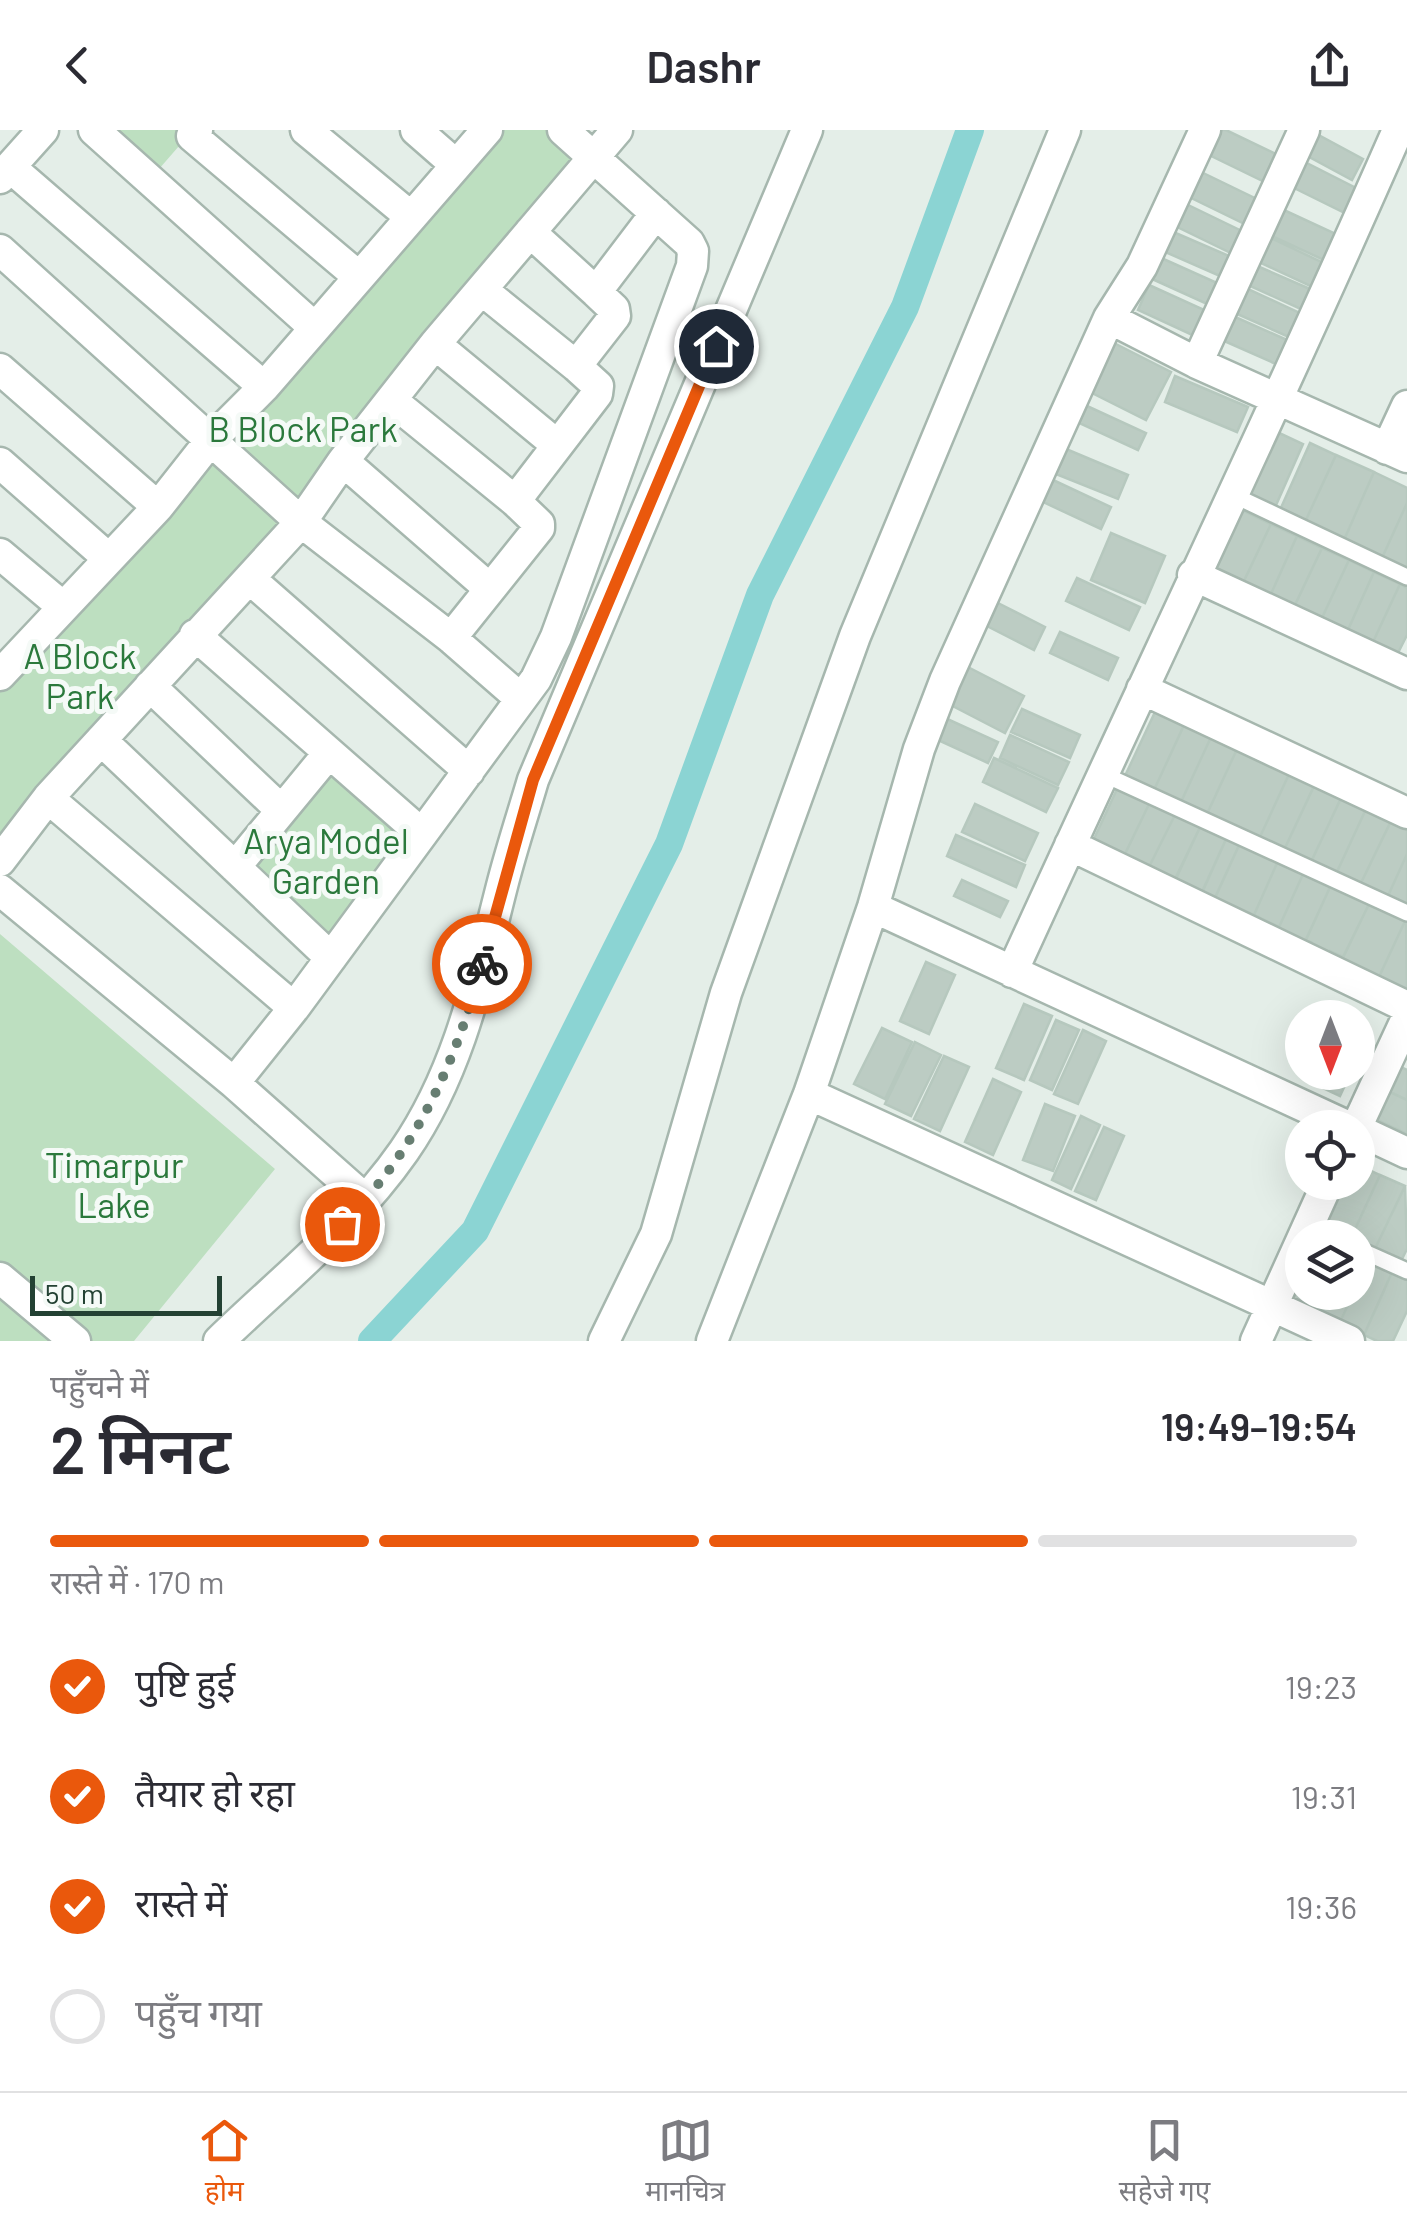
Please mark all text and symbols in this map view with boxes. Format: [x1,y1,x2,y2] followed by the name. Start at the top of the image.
[50,38,105,93] icon: back
[646,38,761,92] text: Dashr
[1302,38,1357,93] icon: share
[674,304,759,389] pin
[689,319,744,374] icon: home
[208,407,398,449] park label: B Block Park
[23,634,137,716] park label: A Block Park
[243,819,409,901] park label: Arya Model Garden
[432,914,532,1014] courier
[455,937,510,992] icon: bike
[1285,1000,1375,1090] north arrow
[1285,1000,1375,1310] map controls
[1285,1110,1375,1200] button: locate
[45,1143,184,1225] park label: Timarpur Lake
[300,1182,385,1267] pin
[315,1197,370,1252] icon: bag
[1285,1220,1375,1310] button: layers
[30,1271,222,1316] scale bar
[45,1276,104,1310] text: 50 m
[50,1366,149,1404] text: पहुँचने में
[1161,1403,1357,1449] text: 19:49–19:54
[50,1409,231,1487] text: 2 मिनट
[50,1562,224,1600] text: रास्ते में · 170 m
[50,1659,105,1714] icon: check
[135,1659,235,1705] text: पुष्टि हुई
[1285,1667,1357,1705] text: 19:23
[50,1769,105,1824] icon: check
[135,1769,295,1815] text: तैयार हो रहा
[1291,1777,1357,1815] text: 19:31
[50,1879,105,1934] icon: check
[135,1879,227,1925] text: रास्ते में
[1285,1887,1357,1925] text: 19:36
[135,1989,262,2035] text: पहुँच गया
[197,2113,252,2212] tab: होम
[645,2113,725,2212] tab: मानचित्र
[1119,2113,1210,2212] tab: सहेजे गए

